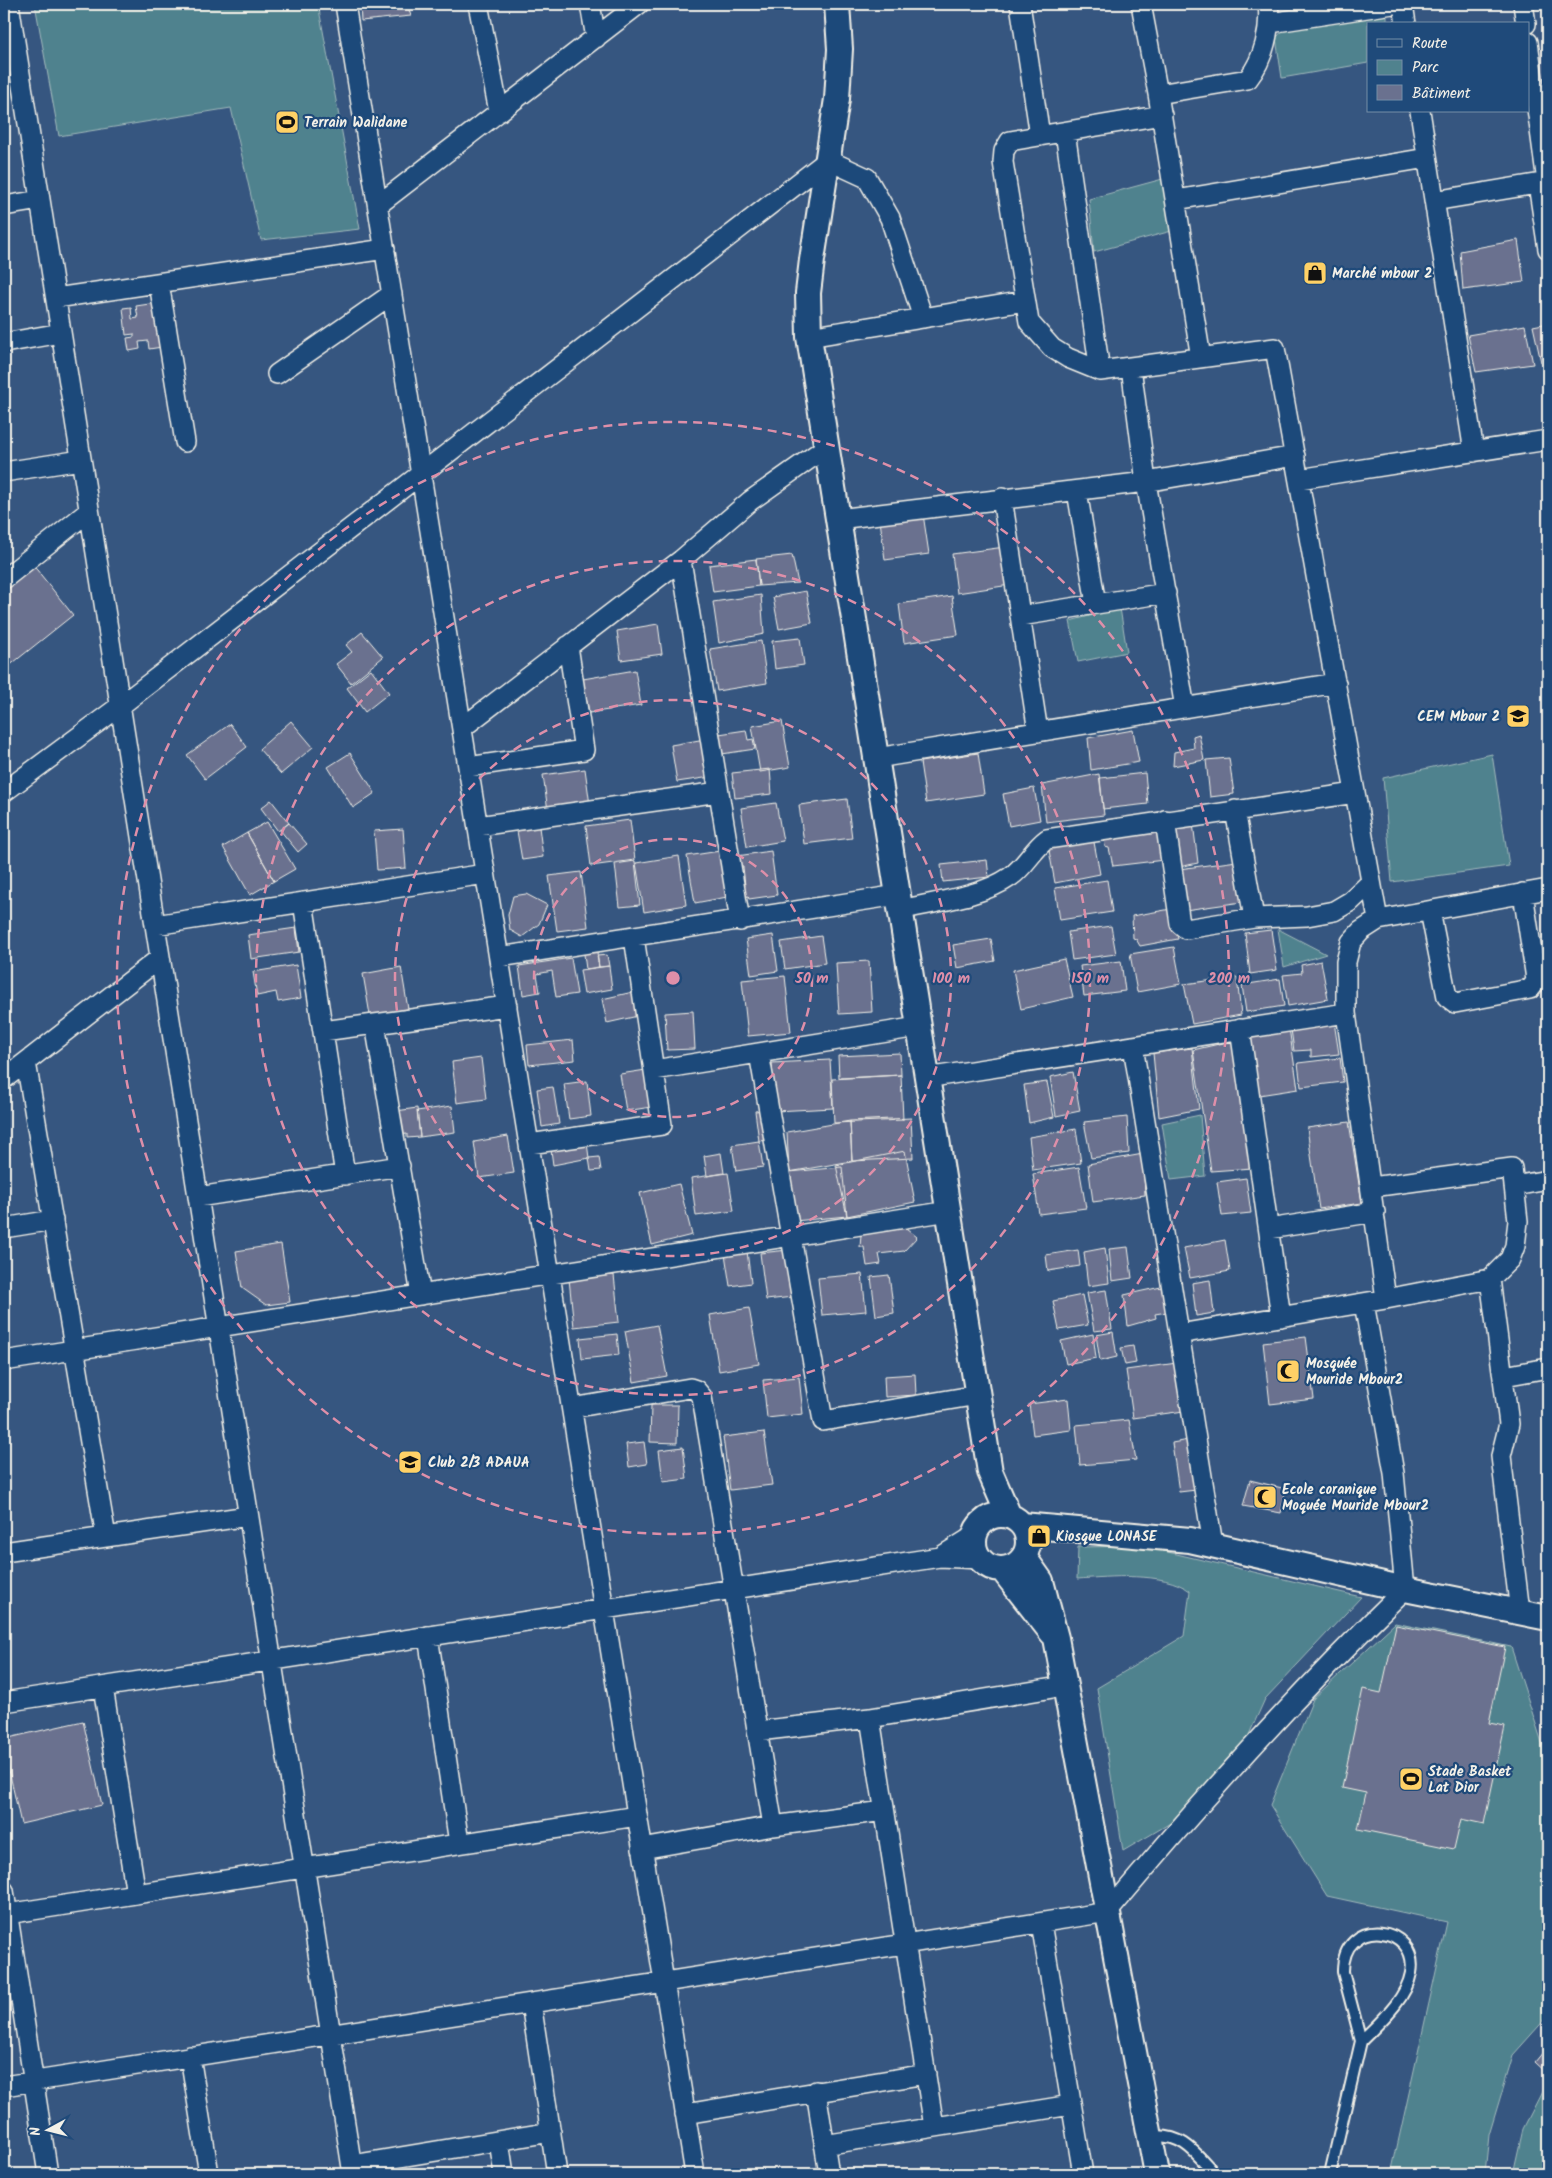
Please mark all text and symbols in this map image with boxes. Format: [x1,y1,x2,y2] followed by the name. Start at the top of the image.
[1367,22,1530,112] legend
[1412,32,1448,56] text: Route
[1412,56,1439,80] text: Parc
[1412,82,1471,106] text: Bâtiment
[274,109,300,135] sports icon: Terrain Walidane
[304,112,407,134] place label: Terrain Walidane
[1302,260,1328,286] shop icon: Marché mbour 2
[1332,263,1432,285] place label: Marché mbour 2
[1505,703,1531,729] school or university icon: CEM Mbour 2
[1417,706,1500,728] place label: CEM Mbour 2
[794,967,829,991] text: 50 m
[932,967,970,991] text: 100 m
[1071,967,1109,991] text: 150 m
[1208,967,1250,991] text: 200 m
[664,969,682,987] centre of rings
[1306,1353,1403,1391] place label: Mosquée Mouride Mbour2
[1275,1358,1301,1384] mosque icon: Mosquée Mouride Mbour2
[397,1449,423,1475] school or university icon: Club 2/3 ADAUA
[428,1452,530,1474] place label: Club 2/3 ADAUA
[1282,1479,1429,1517] place label: Ecole coranique Moquée Mouride Mbour2
[1252,1484,1278,1510] mosque icon: Ecole coranique Moquée Mouride Mbour2
[1026,1523,1052,1549] shop icon: Kiosque LONASE
[1056,1526,1158,1548] place label: Kiosque LONASE
[1428,1761,1512,1799] place label: Stade Basket Lat Dior
[1398,1766,1424,1792] sports icon: Stade Basket Lat Dior
[22,2106,72,2156] north arrow
[25,2126,48,2137] text: N

